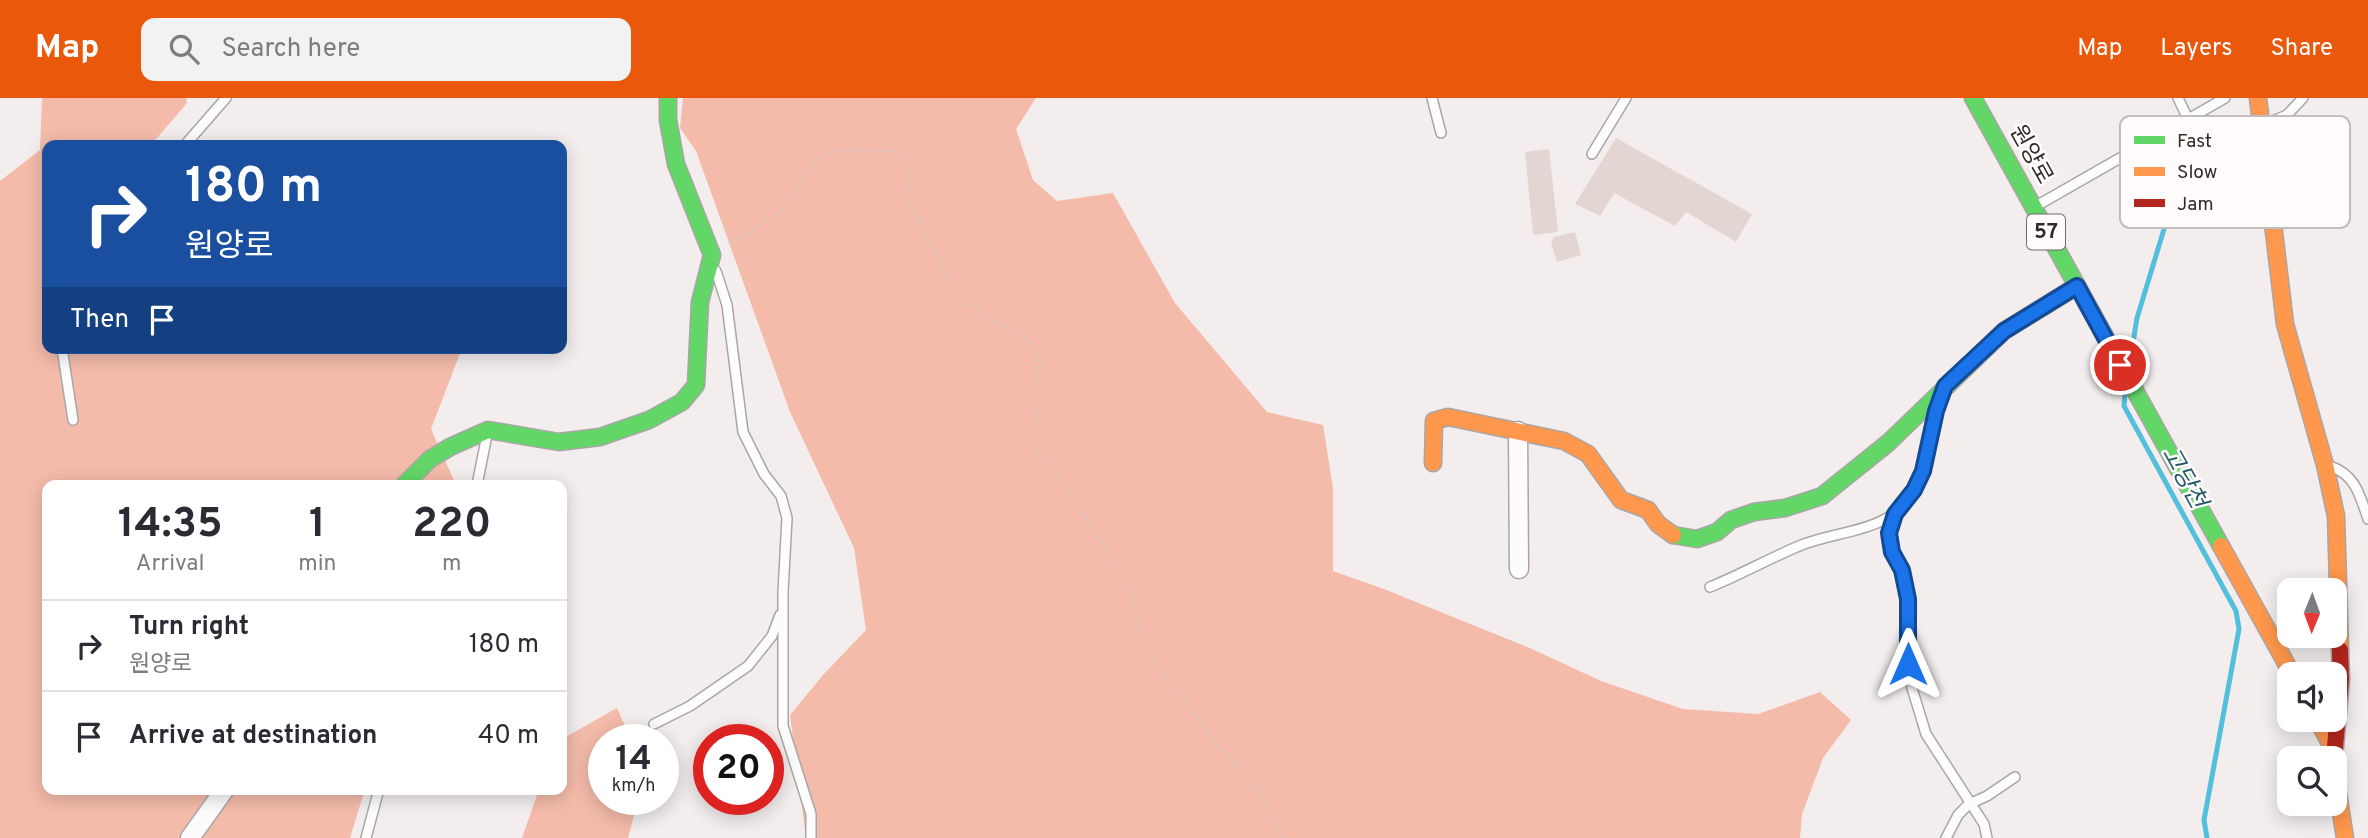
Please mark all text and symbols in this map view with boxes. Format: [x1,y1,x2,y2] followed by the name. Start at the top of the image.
[141,18,631,81] search box
[35,28,99,70] text: Map
[165,30,203,68] icon: search
[221,33,360,66] text: Search here
[2077,34,2122,64] text: Map
[2160,34,2232,64] text: Layers
[2270,34,2333,64] text: Share
[2120,116,2350,228] legend
[2002,120,2058,190] street label: 원양로
[2177,130,2212,154] text: Fast
[185,158,322,220] text: 180 m
[2177,161,2217,185] text: Slow
[70,168,161,259] icon: right
[2177,193,2214,217] text: Jam
[2027,214,2065,250] road number: 57
[185,228,273,268] text: 원양로
[143,301,181,339] icon: arrive
[70,304,129,337] text: Then
[2090,335,2150,395] pin
[2101,346,2139,384] icon: arrive
[2154,442,2214,517] water label: 고당천
[118,499,223,552] text: 14:35
[309,499,326,552] text: 1
[412,499,491,552] text: 220
[136,550,204,579] text: Arrival
[298,550,337,579] text: min
[442,550,462,579] text: m
[2277,578,2347,648] north arrow
[2277,578,2347,816] map controls
[129,611,249,644] text: Turn right
[70,627,108,665] icon: right
[1871,627,1945,701] position arrow
[469,629,539,662] text: 180 m
[129,651,192,680] text: 원양로
[2277,662,2347,732] button: sound
[70,718,108,756] icon: arrive
[129,720,377,753] text: Arrive at destination
[478,720,539,753] text: 40 m
[693,724,784,815] speed limit sign: 20
[615,738,652,782] text: 14
[2277,746,2347,816] button: search
[612,775,655,798] text: km/h

